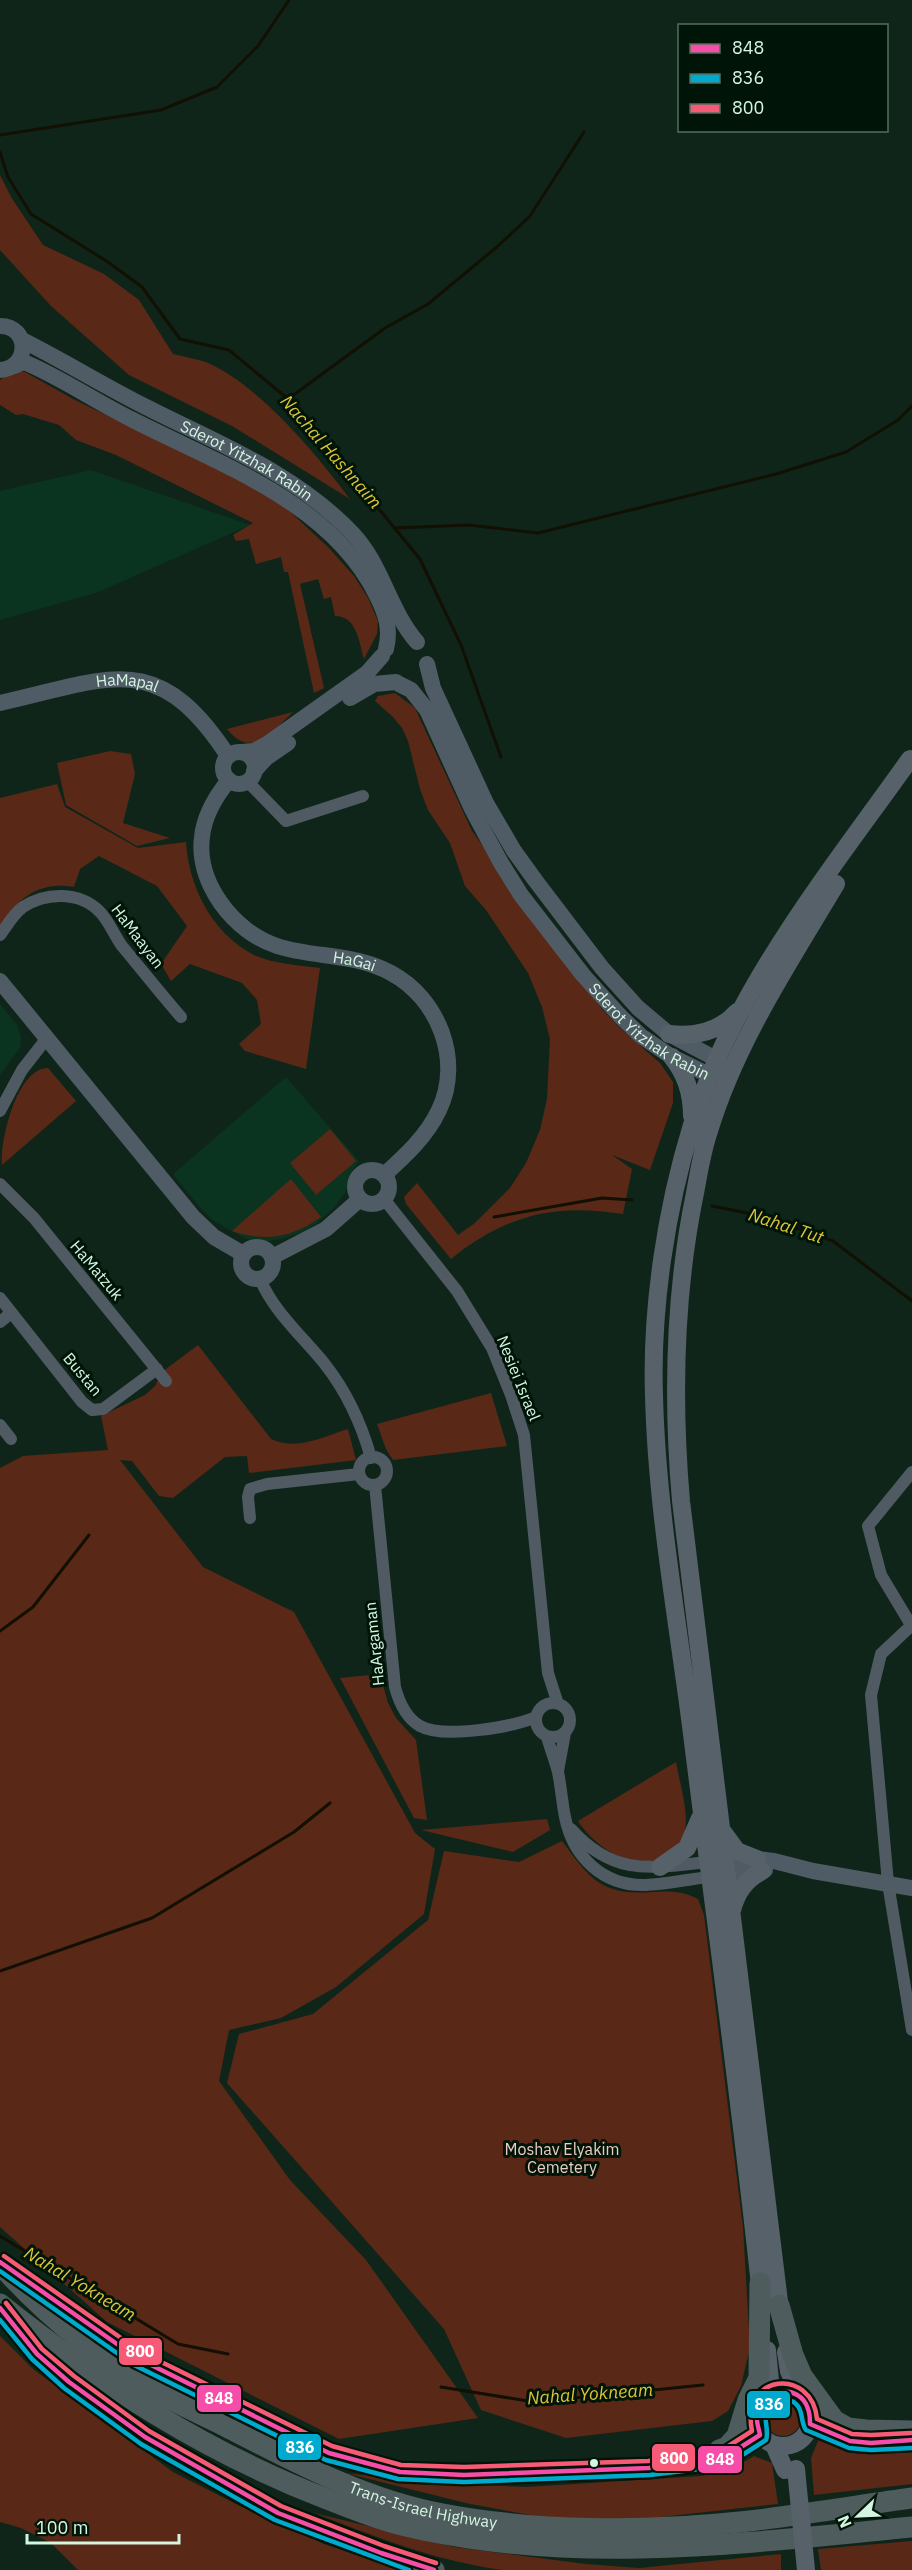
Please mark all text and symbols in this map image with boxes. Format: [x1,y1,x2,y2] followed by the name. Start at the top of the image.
[678,24,888,132] legend
[732,36,764,59] text: 848
[732,66,764,89] text: 836
[732,96,764,119] text: 800
[276,390,387,513] water label: Nachal Hashnaim
[177,416,317,505] street label: Sderot Yitzhak Rabin
[95,669,162,696] street label: HaMapal
[107,900,169,972] street label: HaMaayan
[332,946,379,975] street label: HaGai
[585,978,713,1084] street label: Sderot Yitzhak Rabin
[746,1203,828,1249] water label: Nahal Tut
[66,1236,128,1304] street label: HaMatzuk
[493,1332,545,1424] street label: Nesiei Israel
[59,1348,107,1400] street label: Bustan
[360,1601,388,1687] street label: HaArgaman
[504,2139,620,2177] park label: Moshav Elyakim Cemetery
[20,2241,140,2326] water label: Nahal Yokneam
[118,2337,163,2366] line badge: 800
[126,2341,155,2361] text: 800
[526,2378,654,2409] water label: Nahal Yokneam
[196,2384,242,2413] line badge: 848
[205,2388,233,2408] text: 848
[746,2390,791,2419] line badge: 836
[755,2394,784,2414] text: 836
[277,2433,322,2461] line badge: 836
[286,2437,315,2457] text: 836
[651,2443,696,2472] line badge: 800
[697,2445,743,2474] line badge: 848
[660,2448,689,2468] text: 800
[706,2449,734,2469] text: 848
[588,2457,600,2469] unlabelled marker
[346,2477,498,2532] street label: Trans-Israel Highway
[828,2486,888,2546] north arrow
[27,2507,178,2545] scale bar
[833,2513,856,2531] text: N
[36,2516,88,2539] text: 100 m

